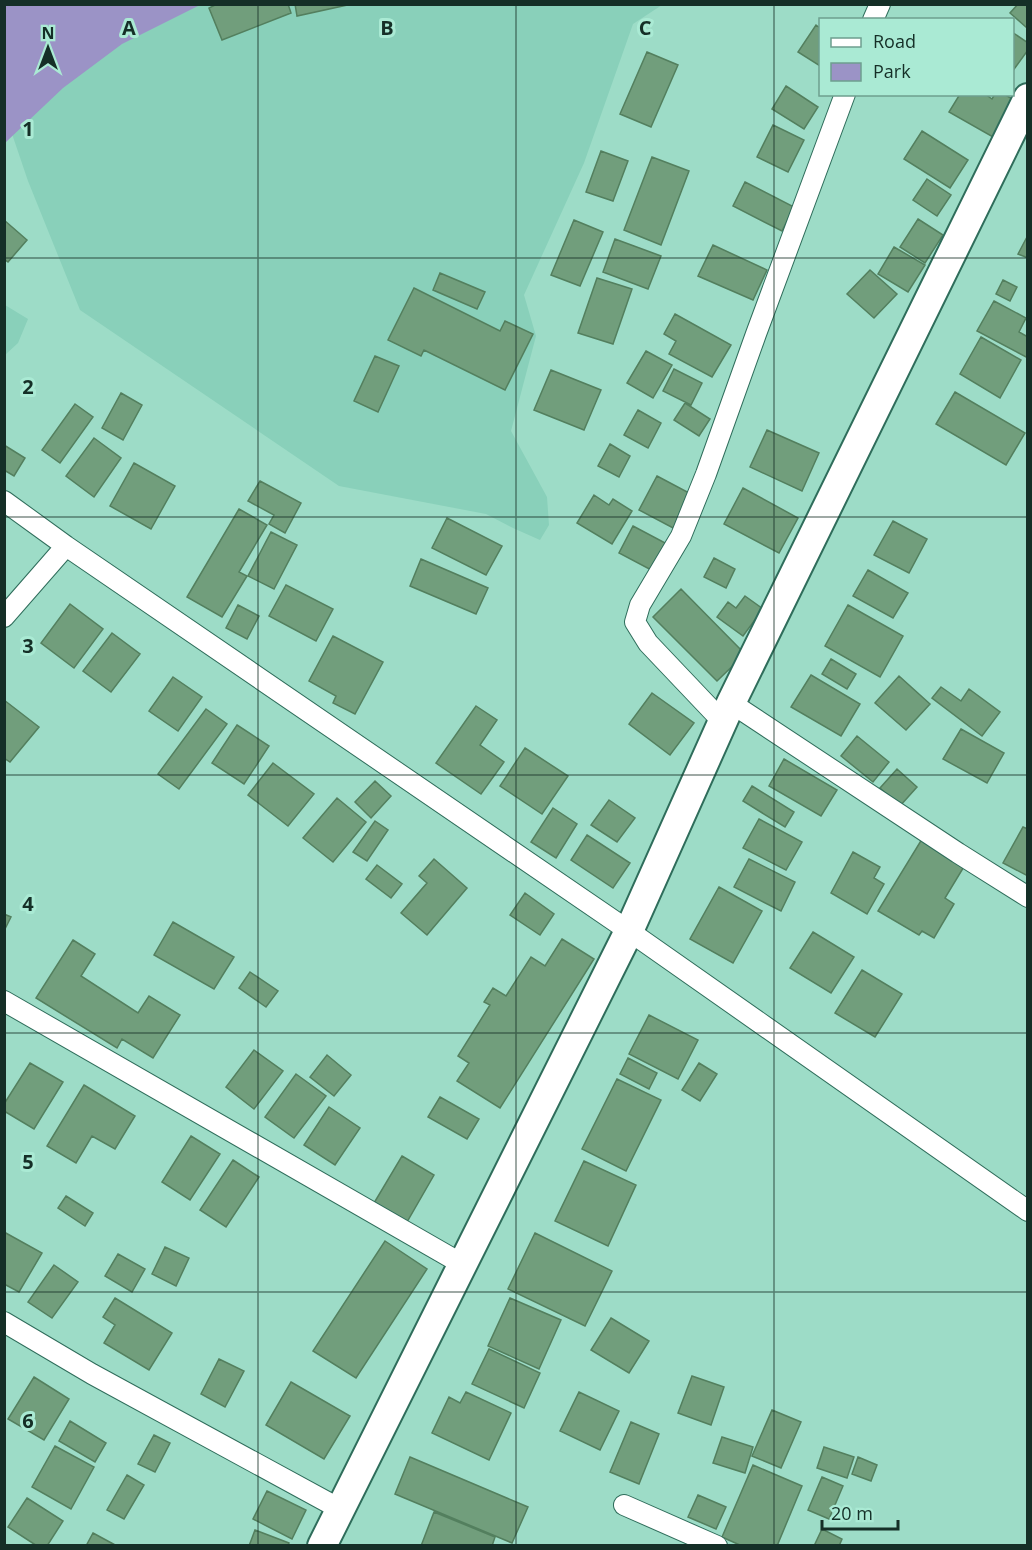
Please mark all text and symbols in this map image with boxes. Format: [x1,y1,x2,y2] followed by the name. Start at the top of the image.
[122,14,136,41] text: A
[380,14,394,41] text: B
[639,14,652,41] text: C
[18,18,78,78] north arrow
[819,18,1014,96] legend
[41,22,55,44] text: N
[873,29,916,53] text: Road
[873,59,911,83] text: Park
[22,115,34,142] text: 1
[22,373,34,400] text: 2
[22,632,34,659] text: 3
[22,890,34,917] text: 4
[22,1148,34,1175] text: 5
[22,1407,34,1434] text: 6
[822,1493,898,1531] scale bar
[831,1501,873,1525] text: 20 m

